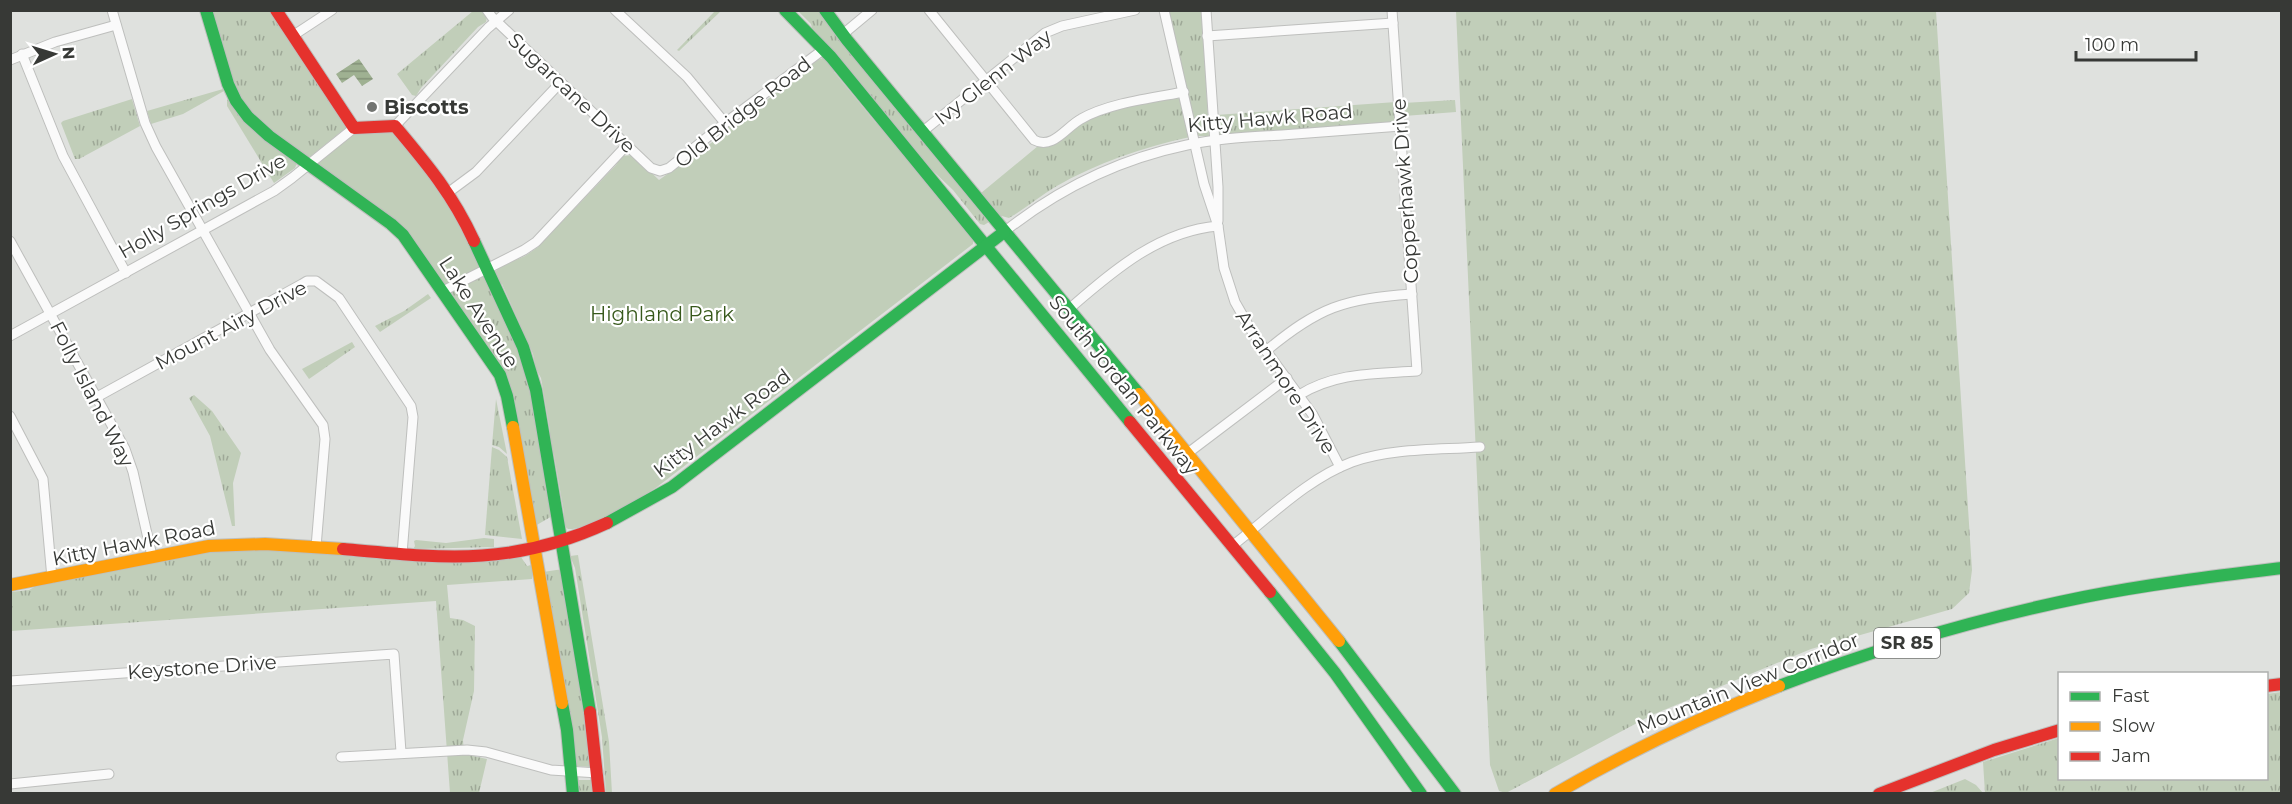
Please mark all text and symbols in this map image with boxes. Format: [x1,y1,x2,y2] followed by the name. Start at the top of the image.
[24,24,84,84] north arrow
[930,24,1056,130] street label: Ivy Glenn Way
[2076,24,2196,62] scale bar
[503,28,641,158] street label: Sugarcane Drive
[2085,34,2139,56] text: 100 m
[59,46,78,60] text: N
[670,51,816,173] street label: Old Bridge Road
[384,95,469,119] place label: Biscotts
[1387,98,1423,284] street label: Copperhawk Drive
[1186,99,1354,137] street label: Kitty Hawk Road
[365,100,379,114] marker: Biscotts
[114,148,290,264] street label: Holly Springs Drive
[434,252,524,372] street label: Lake Avenue
[151,275,311,375] street label: Mount Airy Drive
[1044,290,1204,480] street label: South Jordan Parkway
[590,302,734,326] park label: Highland Park
[1231,306,1341,458] street label: Arranmore Drive
[45,317,139,471] street label: Folly Island Way
[649,364,795,482] street label: Kitty Hawk Road
[50,515,218,571] street label: Kitty Hawk Road
[1633,627,1863,739] street label: Mountain View Corridor
[1874,628,1940,658] road number: SR 85
[127,650,277,684] street label: Keystone Drive
[2058,672,2268,780] legend
[2112,685,2150,707] text: Fast
[2112,715,2155,737] text: Slow
[2111,745,2151,767] text: Jam

